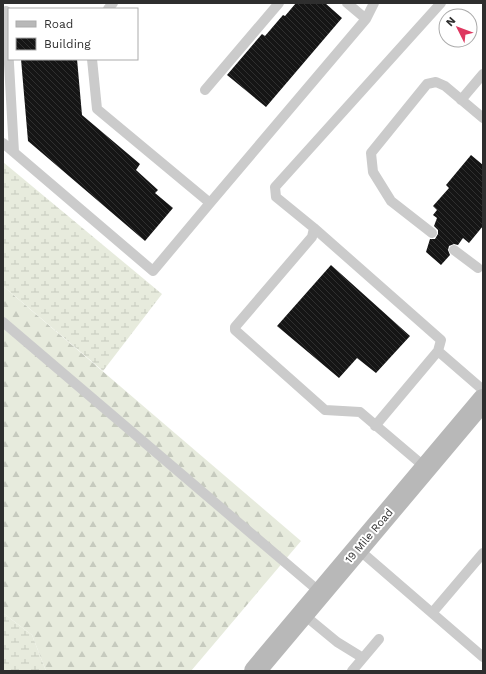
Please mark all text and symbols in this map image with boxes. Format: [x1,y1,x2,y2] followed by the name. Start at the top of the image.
[8,8,138,60] legend
[438,8,478,48] north arrow
[443,14,458,29] text: N
[44,17,73,31] text: Road
[44,37,91,51] text: Building
[342,506,396,566] street label: 19 Mile Road

